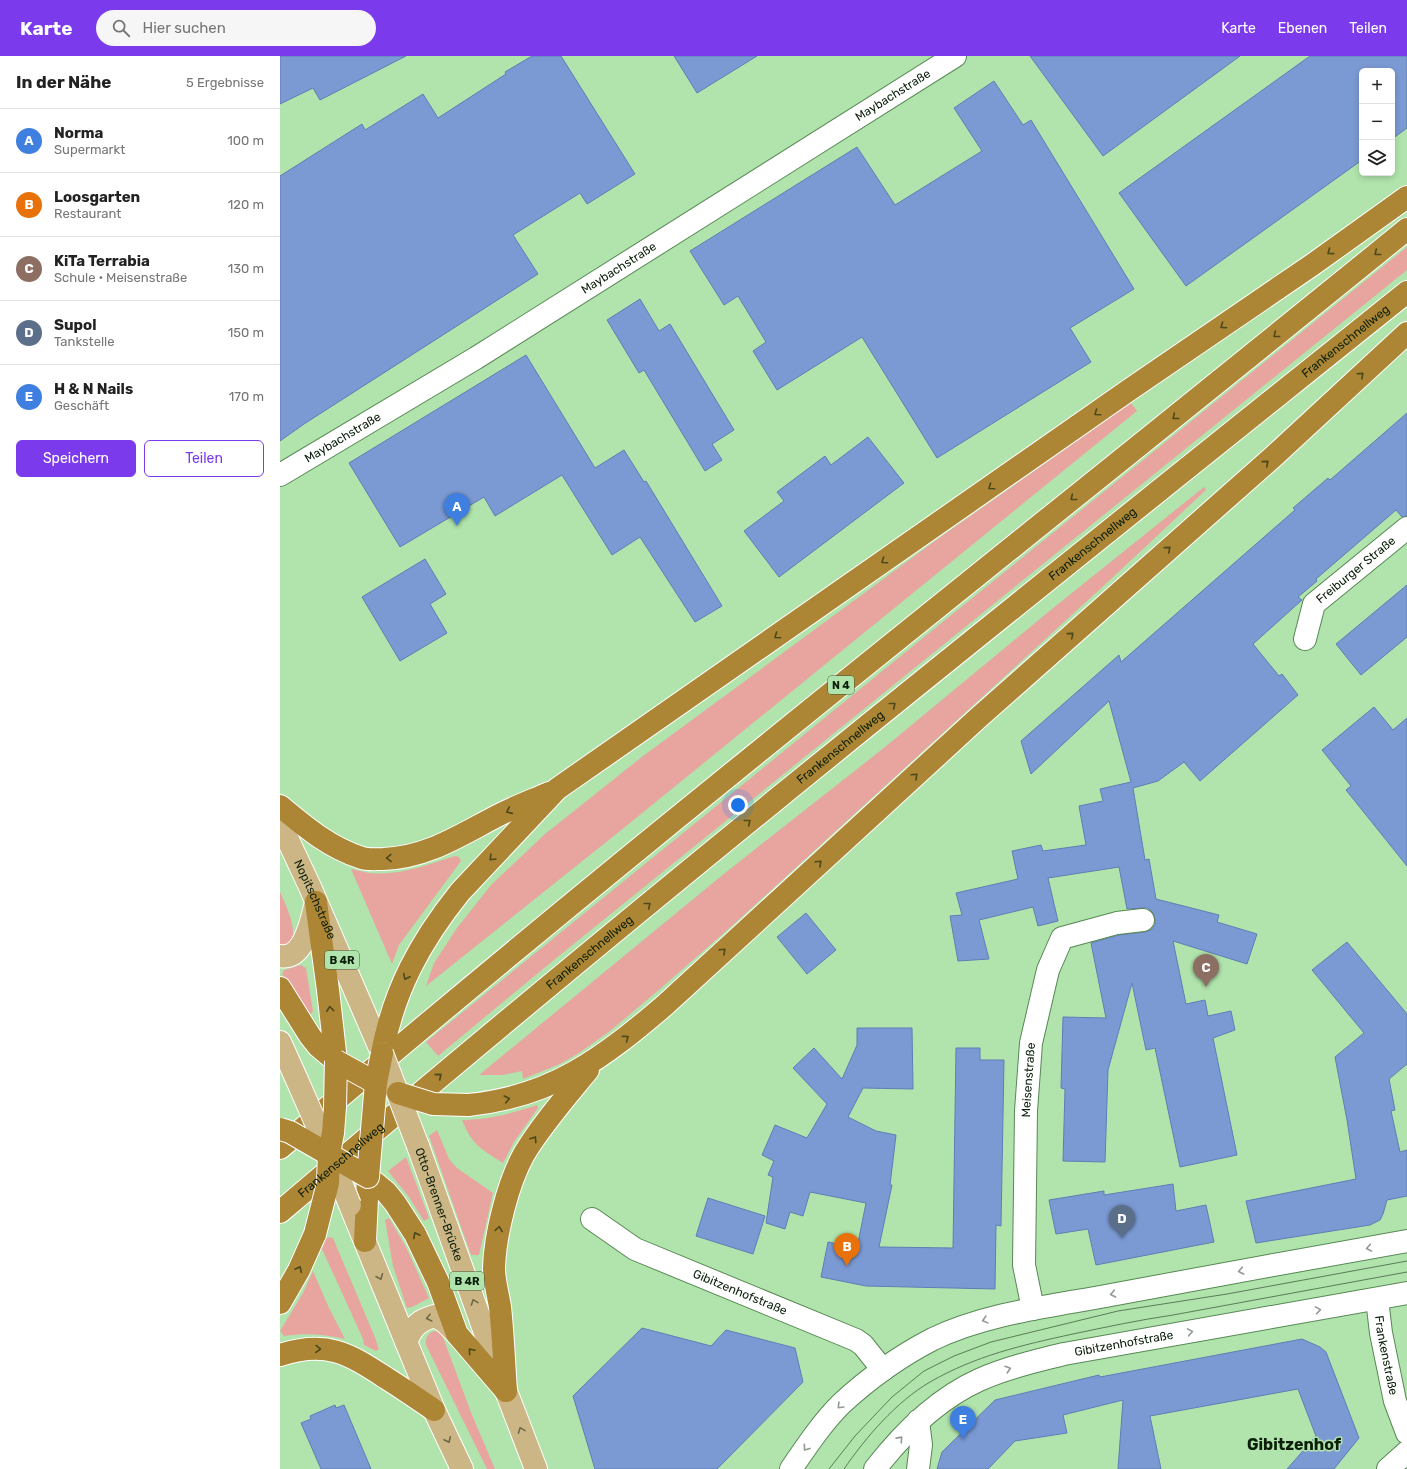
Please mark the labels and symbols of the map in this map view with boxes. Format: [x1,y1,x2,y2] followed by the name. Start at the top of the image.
[853,66,933,124] street label: Maybachstraße
[579,239,659,297] street label: Maybachstraße
[1327,247,1334,255] one-way arrow
[1374,249,1381,256] one-way arrow
[1299,302,1392,381] street label: Frankenschnellweg
[1220,321,1227,329] one-way arrow
[1273,331,1280,338] one-way arrow
[1357,373,1364,380] one-way arrow
[1095,408,1102,415] one-way arrow
[302,409,383,466] street label: Maybachstraße
[1172,412,1179,419] one-way arrow
[1261,461,1268,468] one-way arrow
[988,482,995,489] one-way arrow
[444,493,470,526] pin: A
[1071,494,1078,501] one-way arrow
[1046,505,1139,583] street label: Frankenschnellweg
[1313,533,1398,606] street label: Freiburger Straße
[1163,547,1171,554] one-way arrow
[881,556,888,564] one-way arrow
[775,631,782,638] one-way arrow
[1066,633,1073,640] one-way arrow
[828,676,854,694] road number: N 4
[888,703,895,710] one-way arrow
[794,708,887,787] street label: Frankenschnellweg
[910,773,918,780] one-way arrow
[728,795,748,815] your location
[505,806,513,814] one-way arrow
[744,820,751,827] one-way arrow
[489,853,496,861] one-way arrow
[386,854,392,863] one-way arrow
[291,857,339,942] street label: Nopitschstraße
[814,861,822,868] one-way arrow
[643,902,650,909] one-way arrow
[543,913,636,992] street label: Frankenschnellweg
[719,949,726,956] one-way arrow
[325,951,359,969] road number: B 4R
[1193,954,1219,987] pin: C
[403,973,411,981] one-way arrow
[326,1006,335,1012] one-way arrow
[622,1036,629,1043] one-way arrow
[1019,1042,1038,1118] street label: Meisenstraße
[435,1074,442,1081] one-way arrow
[503,1095,510,1103] one-way arrow
[295,1120,387,1201] street label: Frankenschnellweg
[529,1136,537,1143] one-way arrow
[412,1146,466,1263] street label: Otto-Brenner-Brücke
[1109,1205,1135,1238] pin: D
[494,1226,503,1232] one-way arrow
[413,1232,420,1239] one-way arrow
[834,1233,860,1266] pin: B
[1365,1243,1372,1252] one-way arrow
[294,1266,302,1274] one-way arrow
[1237,1266,1244,1274] one-way arrow
[691,1267,789,1318] street label: Gibitzenhofstraße
[450,1272,484,1290] road number: B 4R
[376,1274,384,1281] one-way arrow
[1110,1290,1116,1298] one-way arrow
[471,1298,479,1305] one-way arrow
[1315,1306,1321,1315] one-way arrow
[426,1314,433,1322] one-way arrow
[982,1315,989,1324] one-way arrow
[1372,1315,1401,1397] street label: Frankenstraße
[1073,1328,1175,1359] street label: Gibitzenhofstraße
[1187,1328,1193,1337] one-way arrow
[315,1344,321,1353] one-way arrow
[469,1348,476,1356] one-way arrow
[1004,1365,1011,1374] one-way arrow
[837,1401,845,1409] one-way arrow
[950,1406,976,1439] pin: E
[517,1427,525,1434] one-way arrow
[443,1435,451,1443] one-way arrow
[1247,1435,1342,1454] district label: Gibitzenhof
[896,1436,903,1444] one-way arrow
[804,1443,811,1450] one-way arrow

